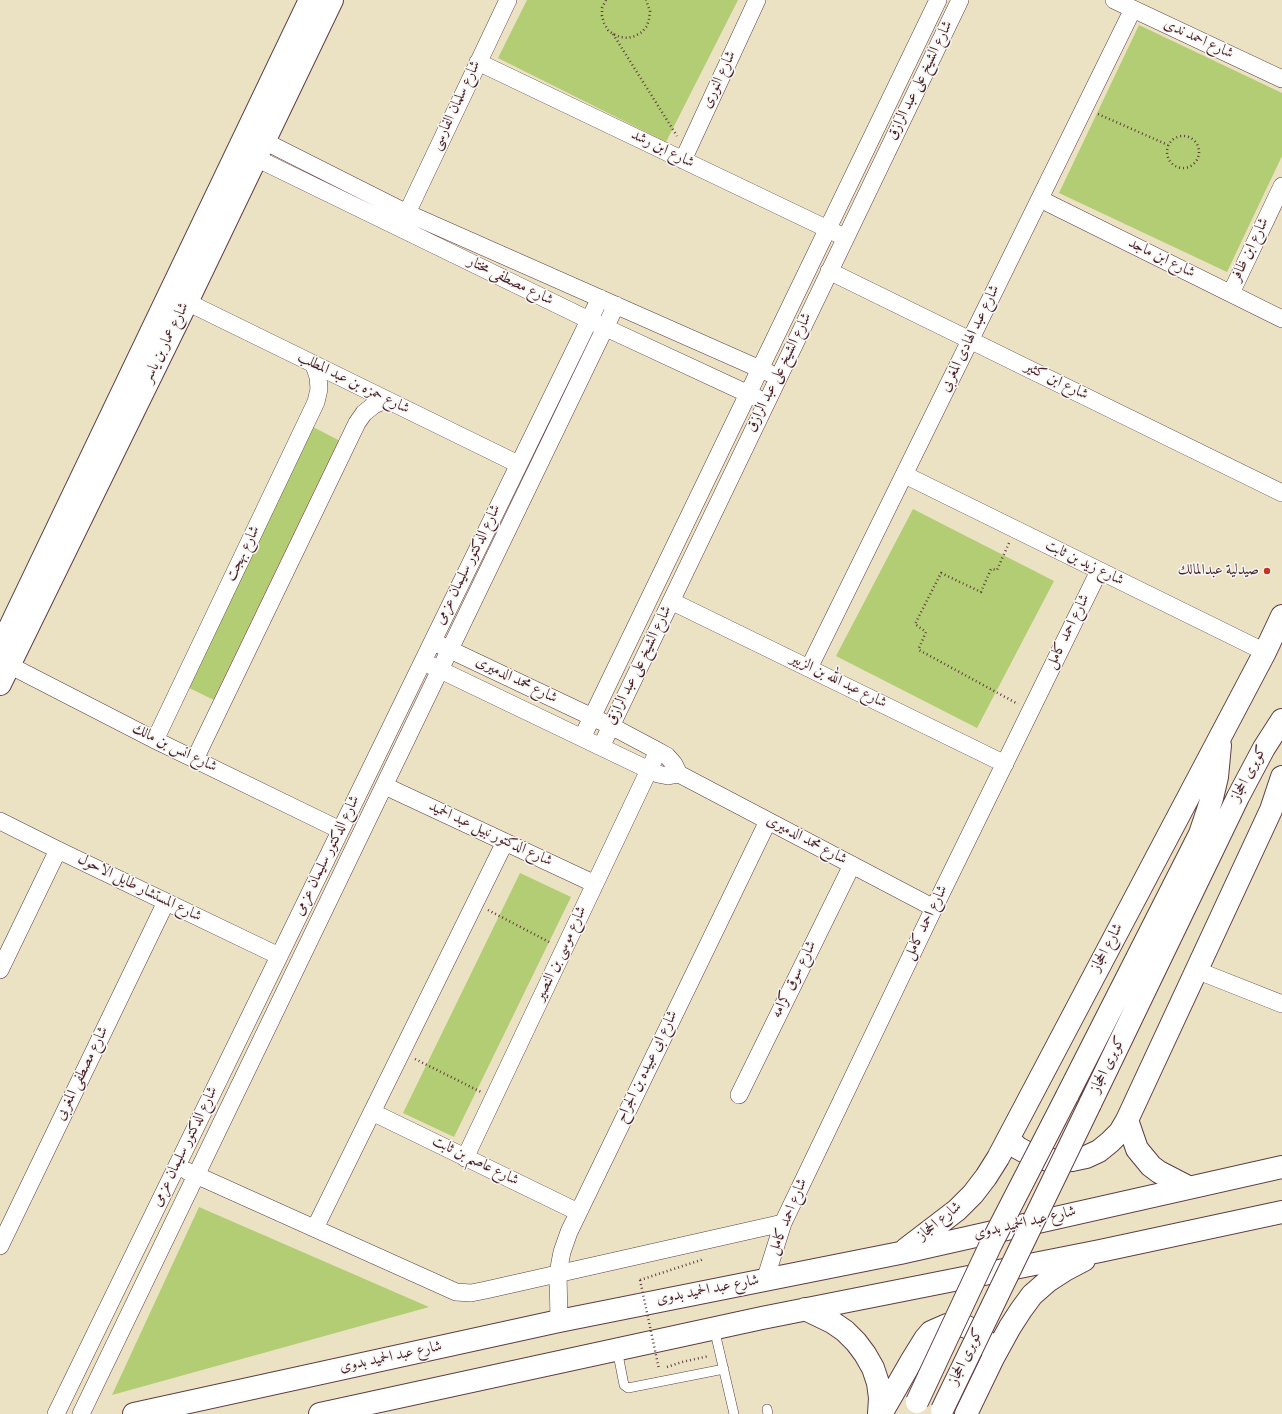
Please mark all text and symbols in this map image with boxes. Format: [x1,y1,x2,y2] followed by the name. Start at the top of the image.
[1160,16,1236,64] street label: شارع احمد ندى
[884,18,958,144] street label: شارع الشيخ على عبد الرازق
[699,48,741,112] street label: شارع النورى
[428,58,486,154] street label: شارع سلمان الفارسى
[627,127,697,173] street label: شارع ابن رشد
[1228,215,1274,285] street label: شارع ابن ظافر
[1125,235,1197,283] street label: شارع ابن ماجد
[464,254,556,310] street label: شارع مصطفى مختار
[937,283,1005,395] street label: شارع عبد الهادى المغربى
[140,300,194,386] street label: شارع عمار بن ياسر
[743,310,817,436] street label: شارع الشيخ على عبد الرازق
[294,349,412,419] street label: شارع حمزه بن عبد المطلب
[1021,359,1091,405] street label: شارع ابن كثير
[432,502,506,628] street label: شارع الدكتور سليمان عزمى
[223,523,265,585] street label: شارع بهجت
[1042,537,1126,591] street label: شارع زيد بن ثابت
[1178,562,1259,580] place label: صيدلية عبدالمالك
[1262,566,1272,576] marker: صيدلية عبدالمالك
[1043,592,1095,672] street label: شارع احمد كامل
[603,603,677,729] street label: شارع الشيخ على عبد الرازق
[787,651,889,713] street label: شارع عبد الله بن الزبير
[472,653,560,709] street label: شارع محمد الدميرى
[129,721,219,777] street label: شارع انس بن مالك
[1228,743,1272,805] street label: كوبرى الحجاز
[291,793,365,919] street label: شارع الدكتور سليمان عزمى
[425,798,555,872] street label: شارع الدكتور نبيل عبد الحميد
[763,812,849,870] street label: شارع محمد الدميرى
[74,851,204,927] street label: شارع المستشار طايل الاحول
[901,883,953,963] street label: شارع احمد كامل
[532,904,592,1004] street label: شارع موسى بن النصير
[1088,921,1128,975] street label: شارع الحجاز
[769,938,821,1022] street label: شارع سوق كرامه
[613,1008,683,1126] street label: شارع ابى عبيده بن الجراح
[52,1024,114,1124] street label: شارع مصطفى المغربى
[1088,1034,1130,1096] street label: كوبرى الحجاز
[149,1084,223,1210] street label: شارع الدكتور سليمان عزمى
[429,1133,521,1191] street label: شارع عاصم بن ثابت
[766,1176,812,1258] street label: شارع احمد كامل
[914,1199,966,1245] street label: شارع الحجاز
[972,1203,1078,1245] street label: شارع عبد الحميد بدوى
[655,1272,761,1310] street label: شارع عبد الحميد بدوى
[946,1326,988,1388] street label: كوبرى الحجاز
[338,1338,444,1378] street label: شارع عبد الحميد بدوى

